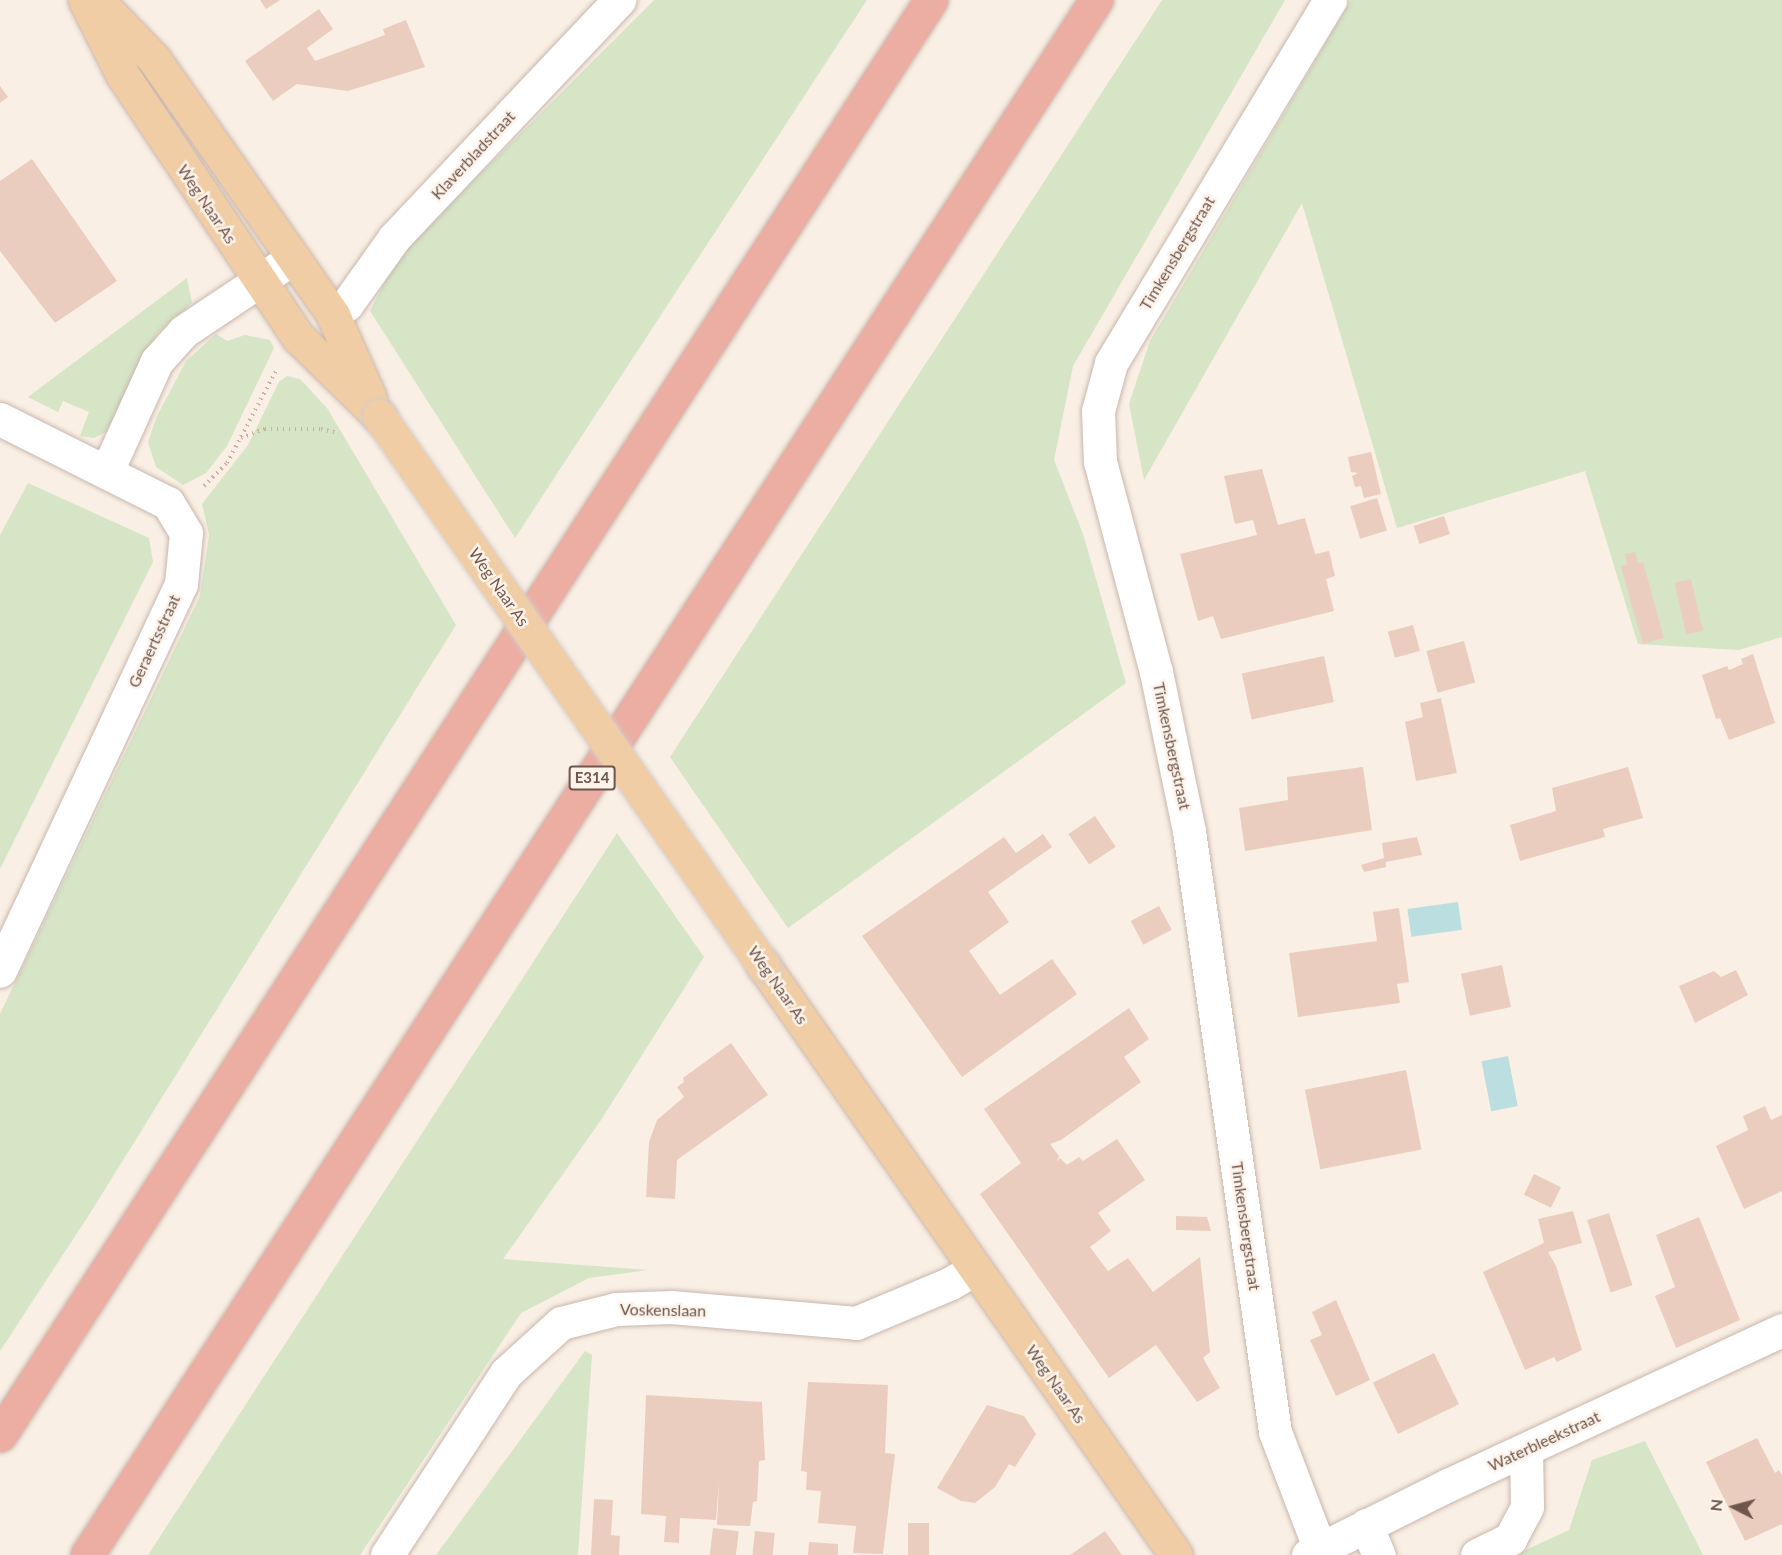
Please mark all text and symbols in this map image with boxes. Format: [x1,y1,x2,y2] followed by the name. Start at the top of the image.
[427,107,519,203] street label: Klaverbladstraat
[173,160,241,248] street label: Weg Naar As
[1135,192,1219,314] street label: Timkensbergstraat
[465,544,533,630] street label: Weg Naar As
[124,591,184,691] street label: Geraertsstraat
[1149,681,1195,811] street label: Timkensbergstraat
[568,766,616,790] road number: E314
[744,942,812,1028] street label: Weg Naar As
[1227,1160,1265,1292] street label: Timkensbergstraat
[620,1300,706,1320] street label: Voskenslaan
[1022,1341,1090,1427] street label: Weg Naar As
[1485,1407,1603,1475] street label: Waterbleekstraat
[1704,1477,1764,1537] north arrow
[1706,1498,1726,1512] text: N

